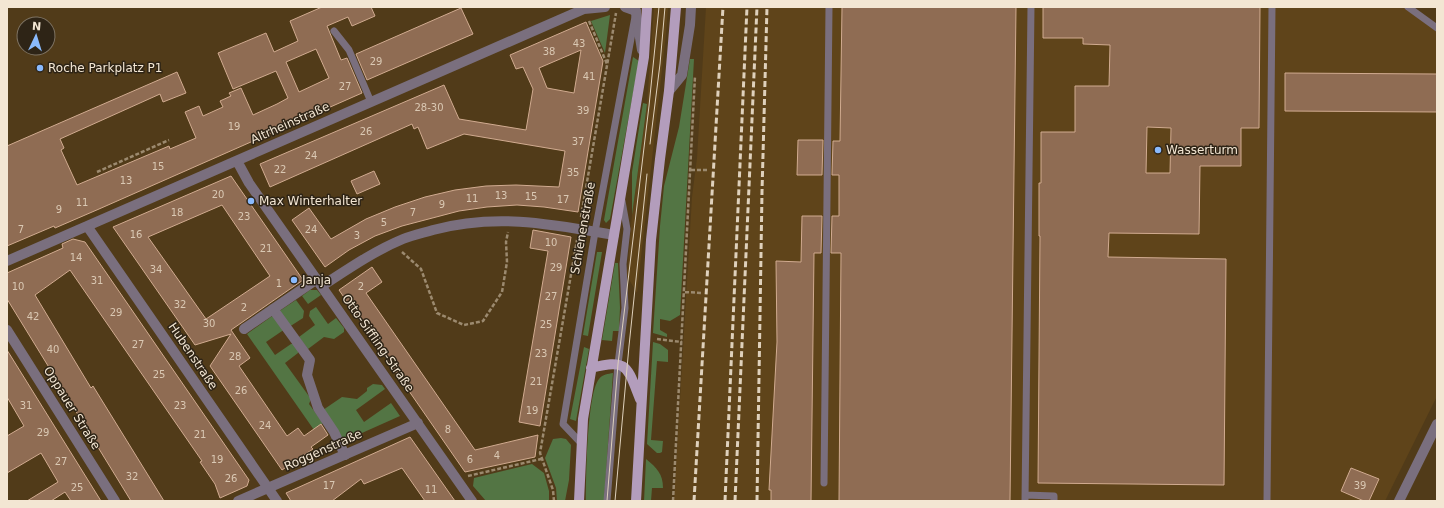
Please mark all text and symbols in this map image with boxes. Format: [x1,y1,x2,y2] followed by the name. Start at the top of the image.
[16,16,56,56] north arrow
[32,20,42,33] text: N
[573,38,585,49] house number: 43
[543,46,555,57] house number: 38
[370,56,382,67] house number: 29
[48,61,162,75] place label: Roche Parkplatz P1
[35,63,45,73] marker: Roche Parkplatz P1
[583,71,595,82] house number: 41
[339,81,351,92] house number: 27
[248,99,332,147] street label: Altrheinstraße
[414,102,444,113] house number: 28-30
[577,105,589,116] house number: 39
[228,121,240,132] house number: 19
[360,126,372,137] house number: 26
[572,136,584,147] house number: 37
[1166,143,1238,157] place label: Wasserturm
[1153,145,1163,155] marker: Wasserturm
[305,150,317,161] house number: 24
[152,161,164,172] house number: 15
[274,164,286,175] house number: 22
[567,167,579,178] house number: 35
[120,175,132,186] house number: 13
[568,181,598,275] street label: Schienenstraße
[212,189,224,200] house number: 20
[495,190,507,201] house number: 13
[525,191,537,202] house number: 15
[466,193,478,204] house number: 11
[259,194,362,208] place label: Max Winterhalter
[557,194,569,205] house number: 17
[246,196,256,206] marker: Max Winterhalter
[76,197,88,208] house number: 11
[439,199,445,210] house number: 9
[56,204,62,215] house number: 9
[171,207,183,218] house number: 18
[410,207,416,218] house number: 7
[238,211,250,222] house number: 23
[381,217,387,228] house number: 5
[18,224,24,235] house number: 7
[305,224,317,235] house number: 24
[130,229,142,240] house number: 16
[354,230,360,241] house number: 3
[545,237,557,248] house number: 10
[260,243,272,254] house number: 21
[70,252,82,263] house number: 14
[550,262,562,273] house number: 29
[150,264,162,275] house number: 34
[301,273,331,287] place label: Janja
[91,275,103,286] house number: 31
[289,275,299,285] marker: Janja
[276,278,282,289] house number: 1
[12,281,24,292] house number: 10
[358,281,364,292] house number: 2
[545,291,557,302] house number: 27
[339,292,417,394] street label: Otto-Siffling-Straße
[174,299,186,310] house number: 32
[241,302,247,313] house number: 2
[110,307,122,318] house number: 29
[27,311,39,322] house number: 42
[203,318,215,329] house number: 30
[540,319,552,330] house number: 25
[166,320,220,392] street label: Hubenstraße
[132,339,144,350] house number: 27
[47,344,59,355] house number: 40
[535,348,547,359] house number: 23
[229,351,241,362] house number: 28
[41,364,103,452] street label: Oppauer Straße
[153,369,165,380] house number: 25
[530,376,542,387] house number: 21
[235,385,247,396] house number: 26
[20,400,32,411] house number: 31
[174,400,186,411] house number: 23
[526,405,538,416] house number: 19
[259,420,271,431] house number: 24
[445,424,451,435] house number: 8
[37,427,49,438] house number: 29
[282,427,364,473] street label: Roggenstraße
[194,429,206,440] house number: 21
[494,450,500,461] house number: 4
[211,454,223,465] house number: 19
[467,454,473,465] house number: 6
[55,456,67,467] house number: 27
[126,471,138,482] house number: 32
[225,473,237,484] house number: 26
[323,480,335,491] house number: 17
[1354,480,1366,491] house number: 39
[71,482,83,493] house number: 25
[425,484,437,495] house number: 11

